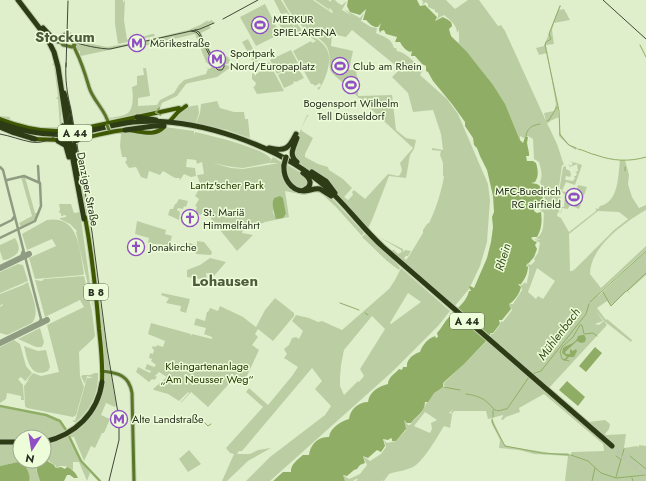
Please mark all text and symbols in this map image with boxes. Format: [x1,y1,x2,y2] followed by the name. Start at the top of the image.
[273,11,337,40] place label: MERKUR SPIEL-ARENA
[250,15,270,35] sports icon: MERKUR SPIEL-ARENA
[35,26,95,48] district label: Stockum
[127,33,147,53] metro station icon: Mörikestraße
[150,35,210,51] place label: Mörikestraße
[230,45,315,74] place label: Sportpark Nord/Europaplatz
[207,49,227,69] metro station icon: Sportpark Nord/Europaplatz
[330,56,350,76] sports icon: Club am Rhein
[353,58,422,74] place label: Club am Rhein
[341,75,361,95] sports icon: Bogensport Wilhelm Tell Düsseldorf
[303,95,399,124] place label: Bogensport Wilhelm Tell Düsseldorf
[155,107,161,116] one-way arrow
[58,125,92,141] road number: A 44
[73,151,103,228] street label: Danziger Straße
[190,177,264,193] park label: Lantz'scher Park
[495,183,561,212] place label: MFC-Buedrich RC airfield
[564,187,584,207] sports icon: MFC-Buedrich RC airfield
[203,204,260,233] place label: St. Mariä Himmelfahrt
[180,208,200,228] church icon: St. Mariä Himmelfahrt
[126,237,146,257] church icon: Jonakirche
[147,239,197,255] place label: Jonakirche
[490,241,516,273] water label: Rhein
[192,270,258,292] district label: Lohausen
[84,284,108,300] road number: B 8
[533,304,585,364] water label: Mühlenbach
[450,313,484,329] road number: A 44
[161,358,253,387] park label: Kleingartenanlage „Am Neusser Weg“
[109,409,129,429] metro station icon: Alte Landstraße
[132,411,204,427] place label: Alte Landstraße
[12,429,52,469] north arrow
[24,450,36,468] text: N

